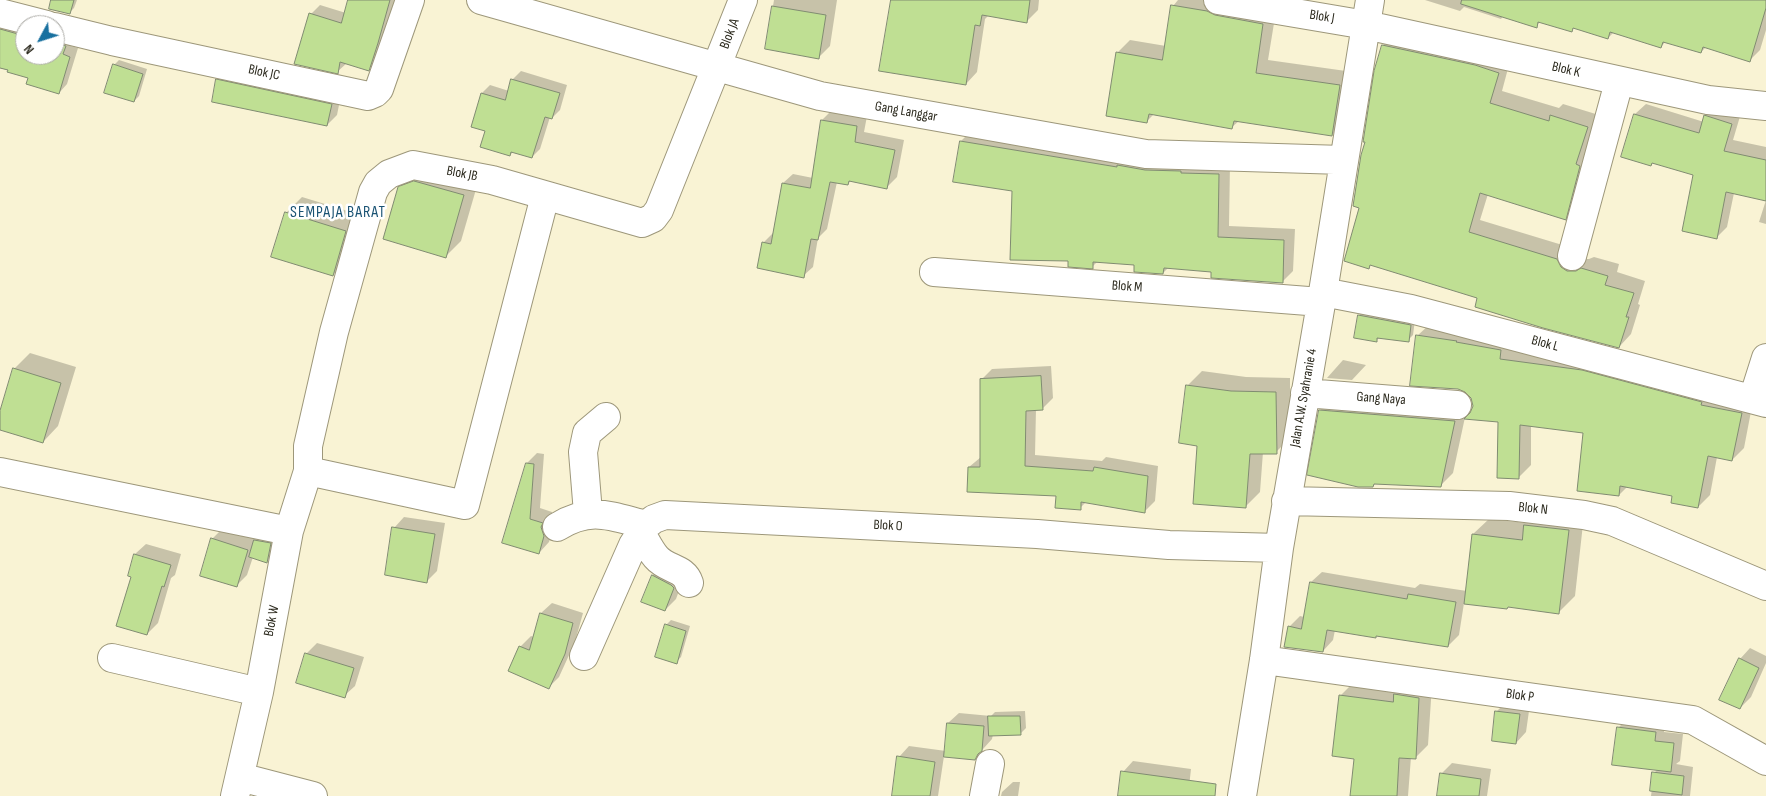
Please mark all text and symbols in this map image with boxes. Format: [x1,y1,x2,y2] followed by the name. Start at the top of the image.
[1308,7,1336,27] street label: Blok J
[15,15,65,65] north arrow
[717,16,743,52] street label: Blok JA
[20,41,38,58] text: N
[1550,59,1582,81] street label: Blok K
[247,61,281,85] street label: Blok JC
[873,98,939,126] street label: Gang Langgar
[445,163,479,185] street label: Blok JB
[288,203,388,223] district label: SEMPAJA BARAT
[1111,278,1143,296] street label: Blok M
[1530,332,1560,356] street label: Blok L
[1287,347,1321,449] street label: Jalan A.W. Syahranie 4
[1356,389,1406,409] street label: Gang Naya
[1518,499,1548,519] street label: Blok N
[873,517,903,535] street label: Blok O
[261,604,283,638] street label: Blok W
[1505,686,1535,706] street label: Blok P

